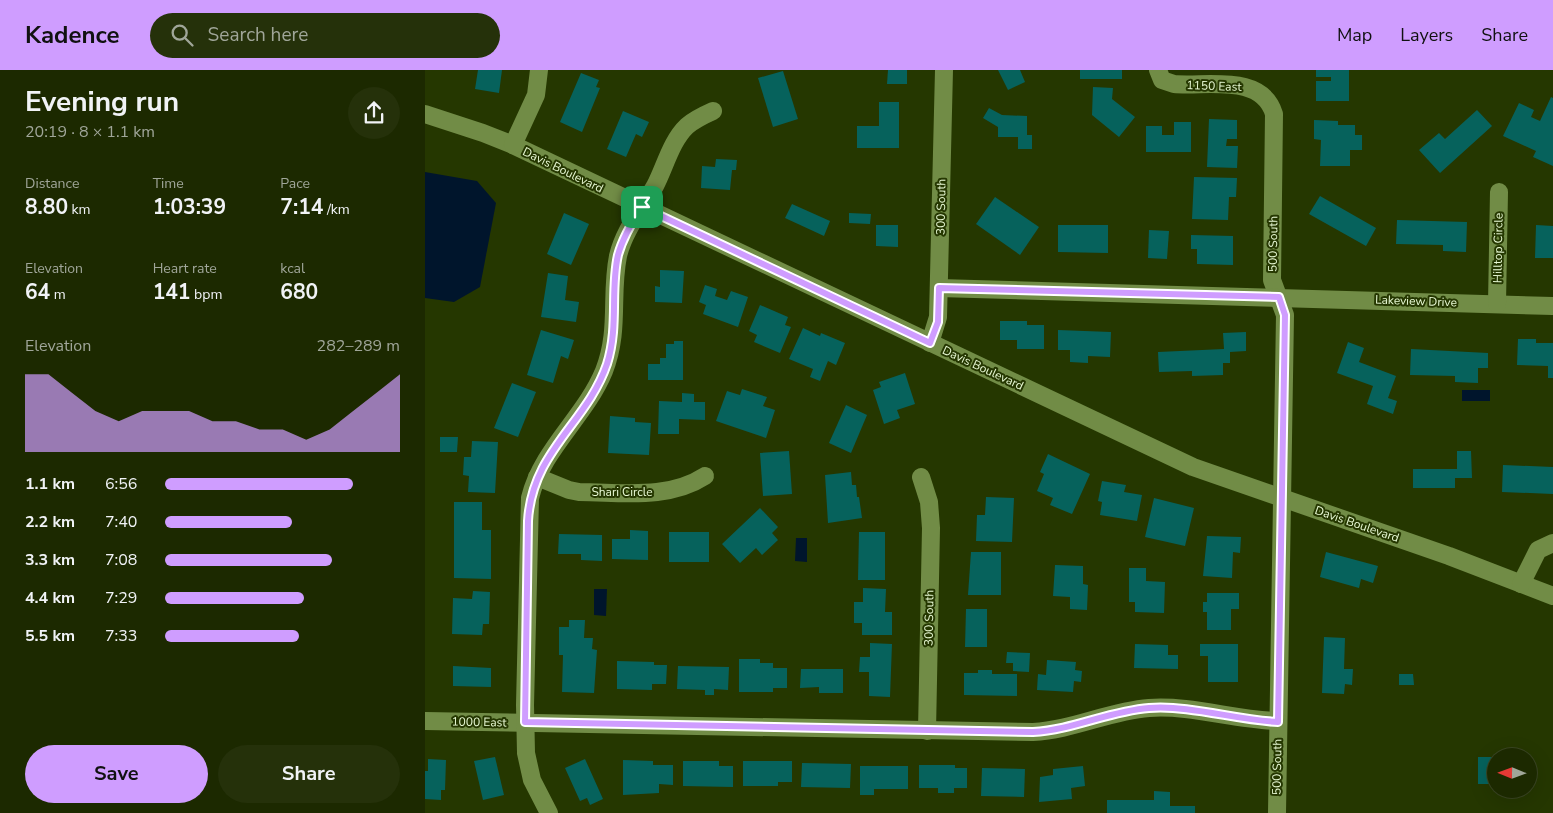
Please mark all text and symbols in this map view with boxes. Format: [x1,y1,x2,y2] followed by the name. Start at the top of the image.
[150,13,500,58] search box
[25,19,120,51] text: Kadence
[168,21,196,49] icon: search
[208,22,308,48] text: Search here
[1337,23,1372,47] text: Map
[1400,23,1453,47] text: Layers
[1481,23,1528,47] text: Share
[1186,77,1243,95] street label: 1150 East
[25,83,179,121] text: Evening run
[348,87,400,139] button: share
[25,121,155,143] text: 20:19 · 8 × 1.1 km
[520,144,606,196] street label: Davis Boulevard
[25,174,79,193] text: Distance
[153,174,184,193] text: Time
[280,174,310,193] text: Pace
[933,179,949,235] street label: 300 South
[621,186,663,228] pin
[25,193,68,221] text: 8.80
[153,193,226,221] text: 1:03:39
[280,193,323,221] text: 7:14
[628,193,656,221] icon: arrive
[68,200,91,219] text: km
[323,200,350,219] text: /km
[1489,213,1507,283] street label: Hilltop Circle
[1265,216,1281,272] street label: 500 South
[25,259,83,278] text: Elevation
[153,259,217,278] text: Heart rate
[280,259,305,278] text: kcal
[25,278,50,306] text: 64
[153,278,190,306] text: 141
[280,278,318,306] text: 680
[50,285,66,304] text: m
[190,285,222,304] text: bpm
[1375,292,1457,310] street label: Lakeview Drive
[25,335,91,357] text: Elevation
[317,335,400,357] text: 282–289 m
[940,342,1026,394] street label: Davis Boulevard
[25,473,75,495] text: 1.1 km
[105,473,137,495] text: 6:56
[591,484,653,500] street label: Shari Circle
[1313,502,1401,546] street label: Davis Boulevard
[25,511,75,533] text: 2.2 km
[105,511,137,533] text: 7:40
[25,549,75,571] text: 3.3 km
[105,549,137,571] text: 7:08
[25,587,75,609] text: 4.4 km
[105,587,137,609] text: 7:29
[921,590,937,646] street label: 300 South
[25,625,75,647] text: 5.5 km
[105,625,137,647] text: 7:33
[451,714,507,730] street label: 1000 East
[1269,739,1285,795] street label: 500 South
[25,745,208,803] button: Save
[218,745,400,803] button: Share
[1487,748,1537,798] north arrow
[1487,748,1537,798] map controls

